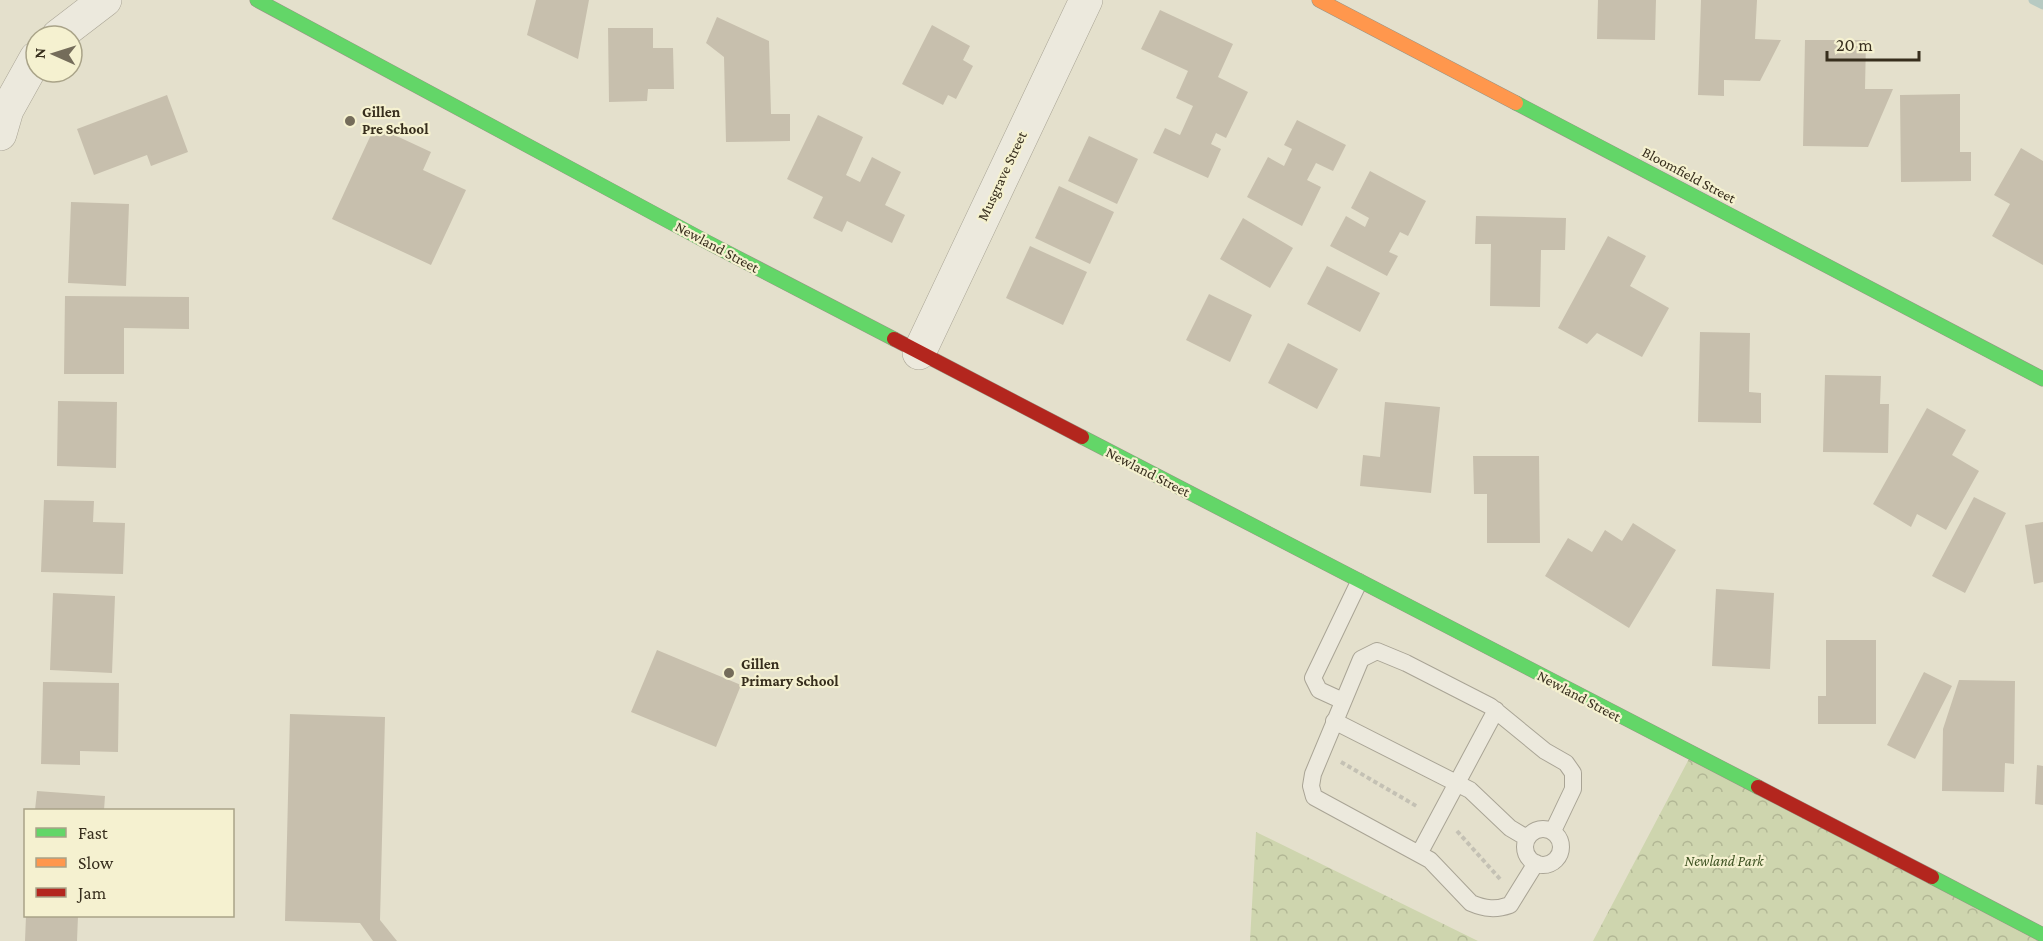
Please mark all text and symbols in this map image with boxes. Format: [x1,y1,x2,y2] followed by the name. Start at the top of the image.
[24,24,84,84] north arrow
[1827,24,1918,62] scale bar
[1836,35,1873,55] text: 20 m
[31,47,48,59] text: N
[362,104,429,137] place label: Gillen Pre School
[343,114,357,128] marker: Gillen Pre School
[974,128,1031,224] street label: Musgrave Street
[1640,144,1739,207] street label: Bloomfield Street
[673,218,762,276] street label: Newland Street
[1103,444,1194,501] street label: Newland Street
[741,656,839,689] place label: Gillen Primary School
[722,666,736,680] marker: Gillen Primary School
[1535,667,1624,725] street label: Newland Street
[24,809,234,917] legend
[78,823,109,843] text: Fast
[78,853,114,873] text: Slow
[1684,853,1765,869] park label: Newland Park
[76,883,107,903] text: Jam

